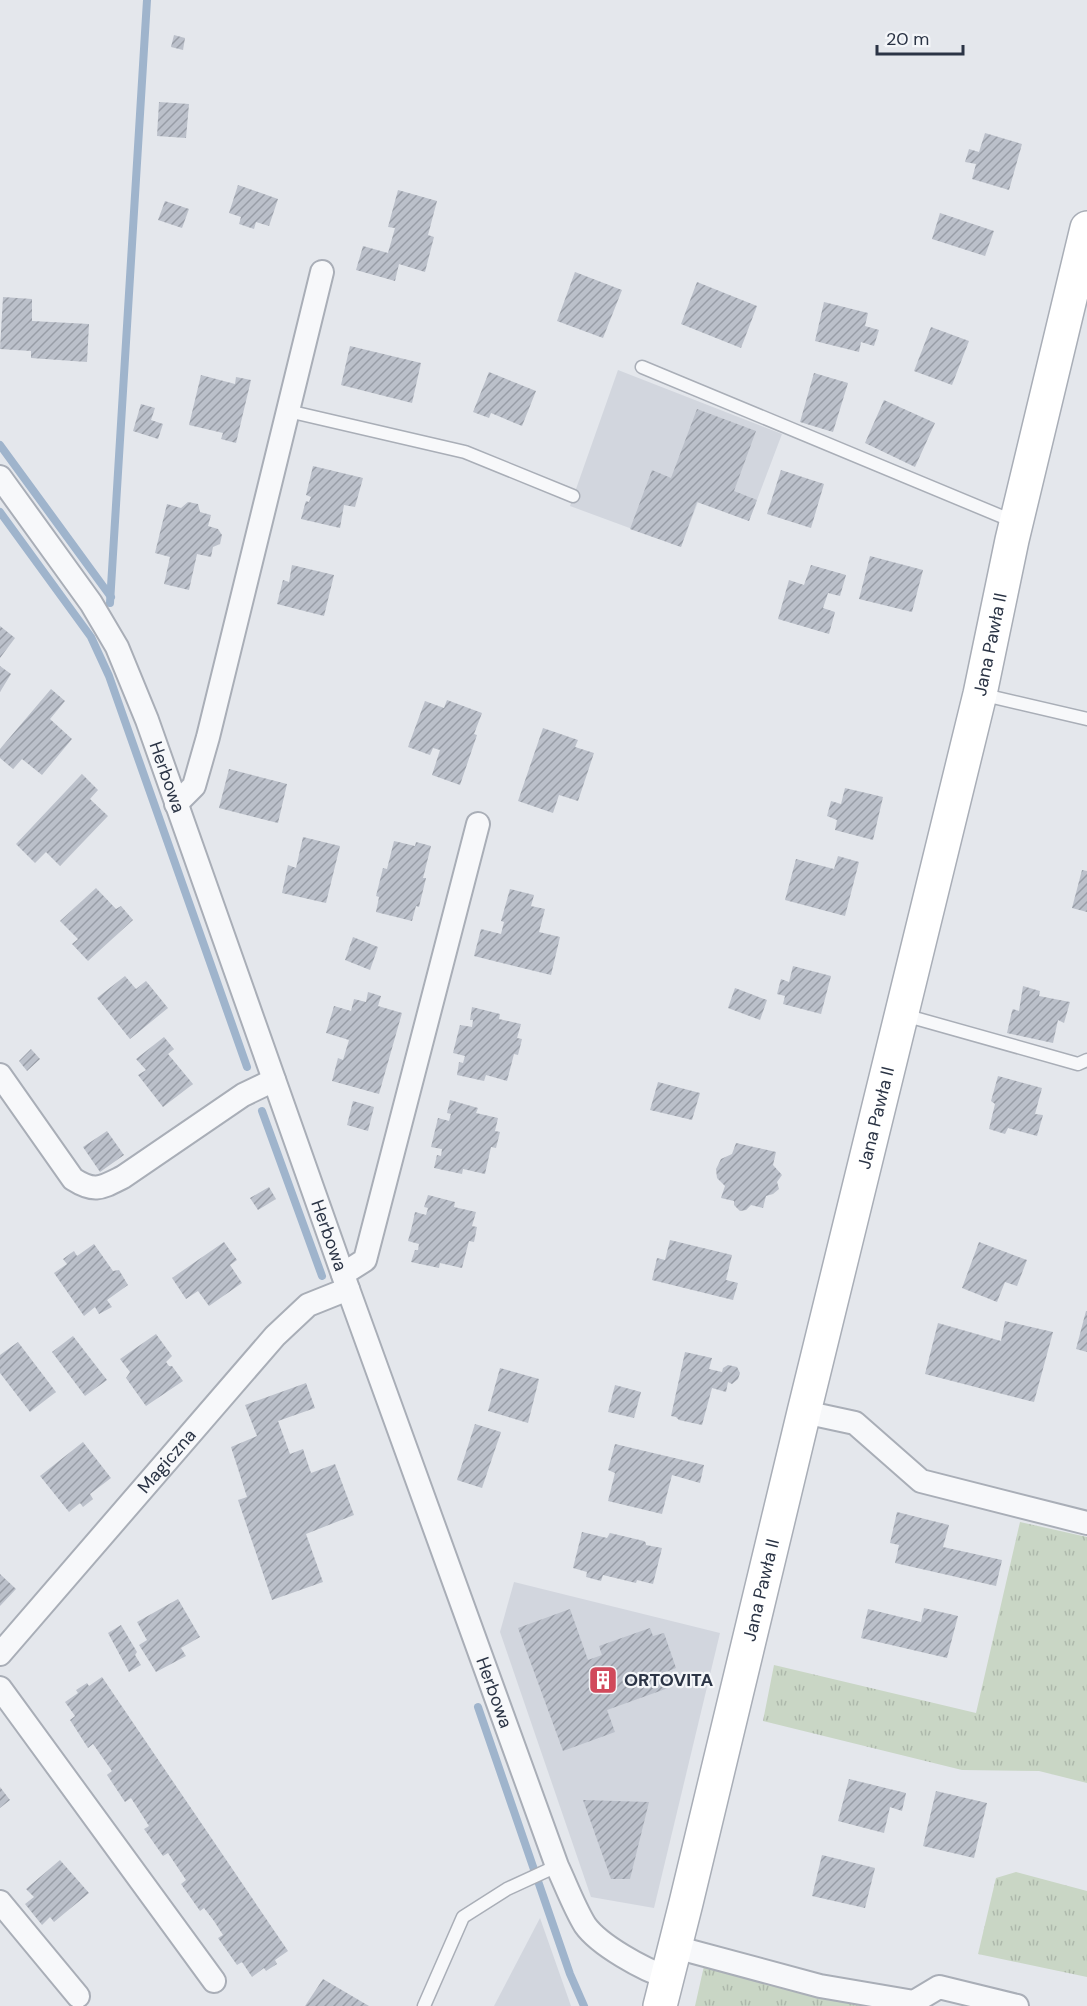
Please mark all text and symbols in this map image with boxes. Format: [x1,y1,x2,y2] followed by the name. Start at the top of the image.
[877,18,962,56] scale bar
[886,27,929,51] text: 20 m
[968,591,1013,698] street label: Jana Pawła II
[144,738,191,816] street label: Herbowa
[852,1064,900,1172] street label: Jana Pawła II
[305,1196,353,1274] street label: Herbowa
[132,1424,201,1498] street label: Magiczna
[737,1536,785,1644] street label: Jana Pawła II
[470,1654,518,1731] street label: Herbowa
[587,1664,619,1696] building icon: ORTOVITA
[624,1668,714,1692] place label: ORTOVITA

